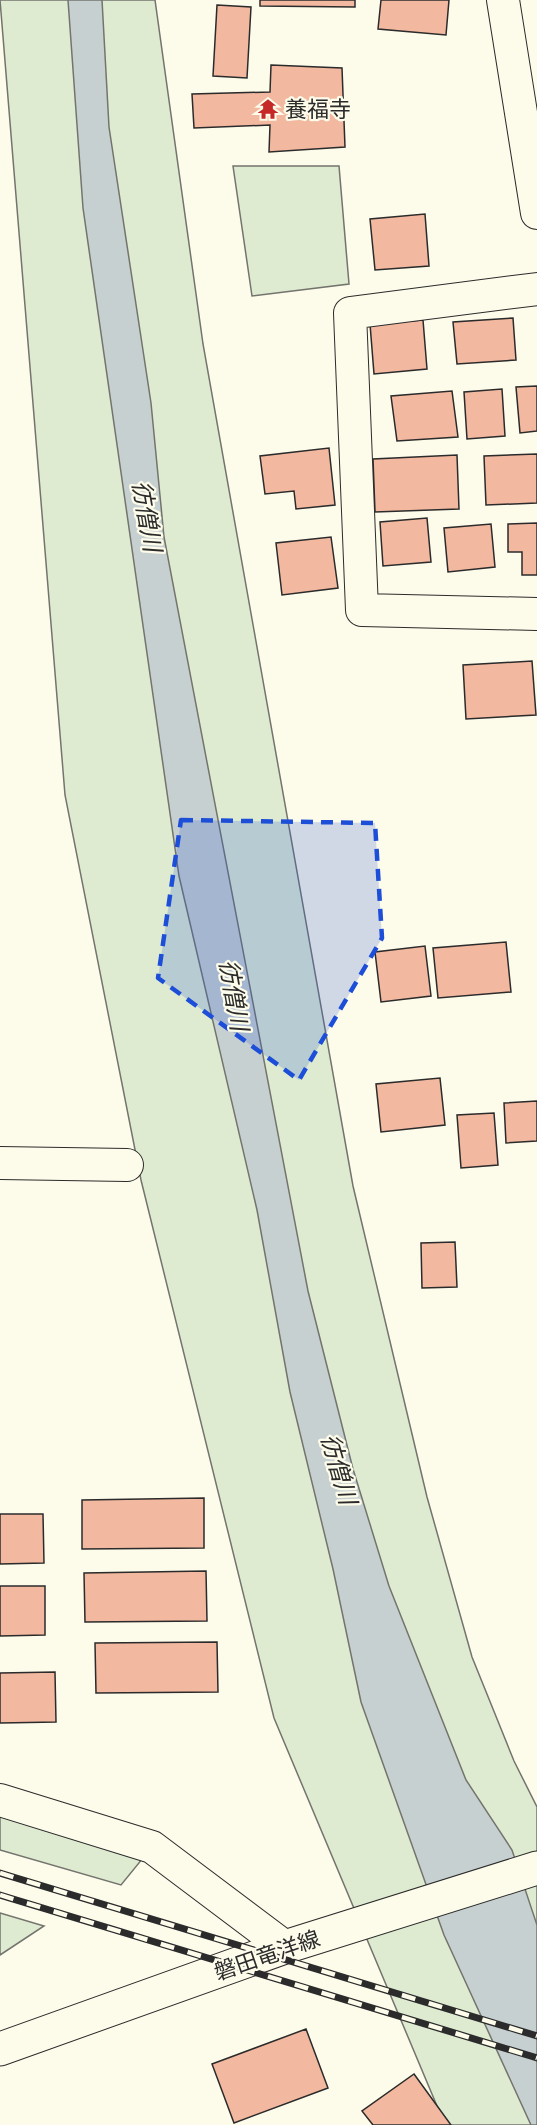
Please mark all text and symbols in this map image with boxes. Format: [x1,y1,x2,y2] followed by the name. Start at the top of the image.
[285,95,351,123] place label: 養福寺
[256,97,280,121] temple icon: 養福寺
[125,478,169,557] water label: 彷僧川
[212,957,256,1036] water label: 彷僧川
[314,1430,365,1511] water label: 彷僧川
[210,1924,324,1986] street label: 磐田竜洋線

